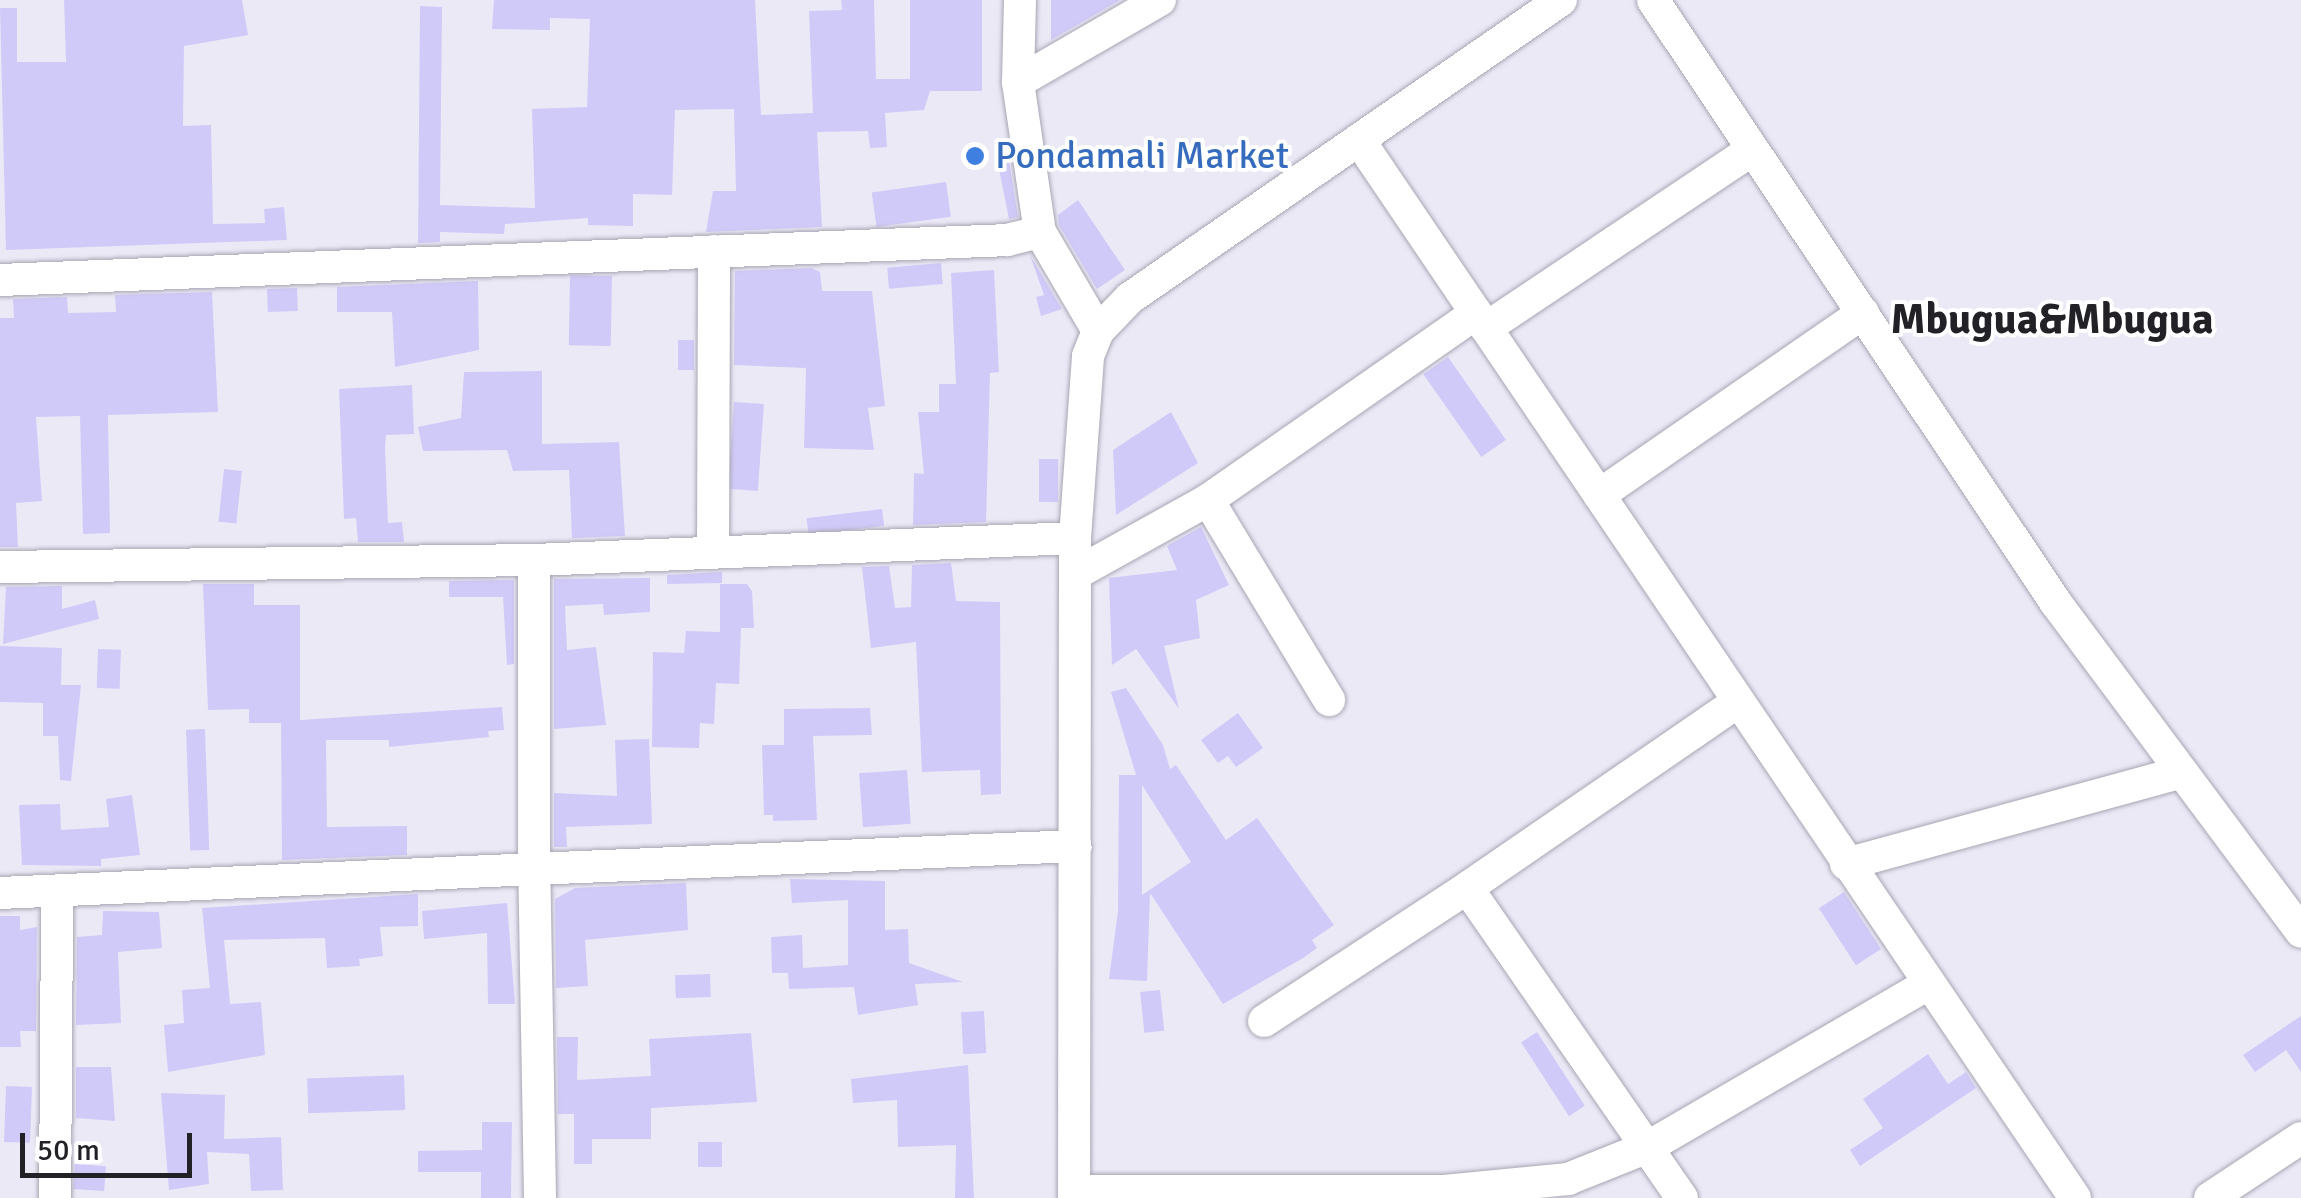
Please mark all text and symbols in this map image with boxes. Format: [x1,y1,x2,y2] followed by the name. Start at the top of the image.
[995,133,1289,179] place label: Pondamali Market
[964,145,986,167] marker: Pondamali Market
[1891,295,2213,345] district label: Mbugua&Mbugua
[25,1113,198,1175] scale bar
[37,1132,100,1169] text: 50 m

